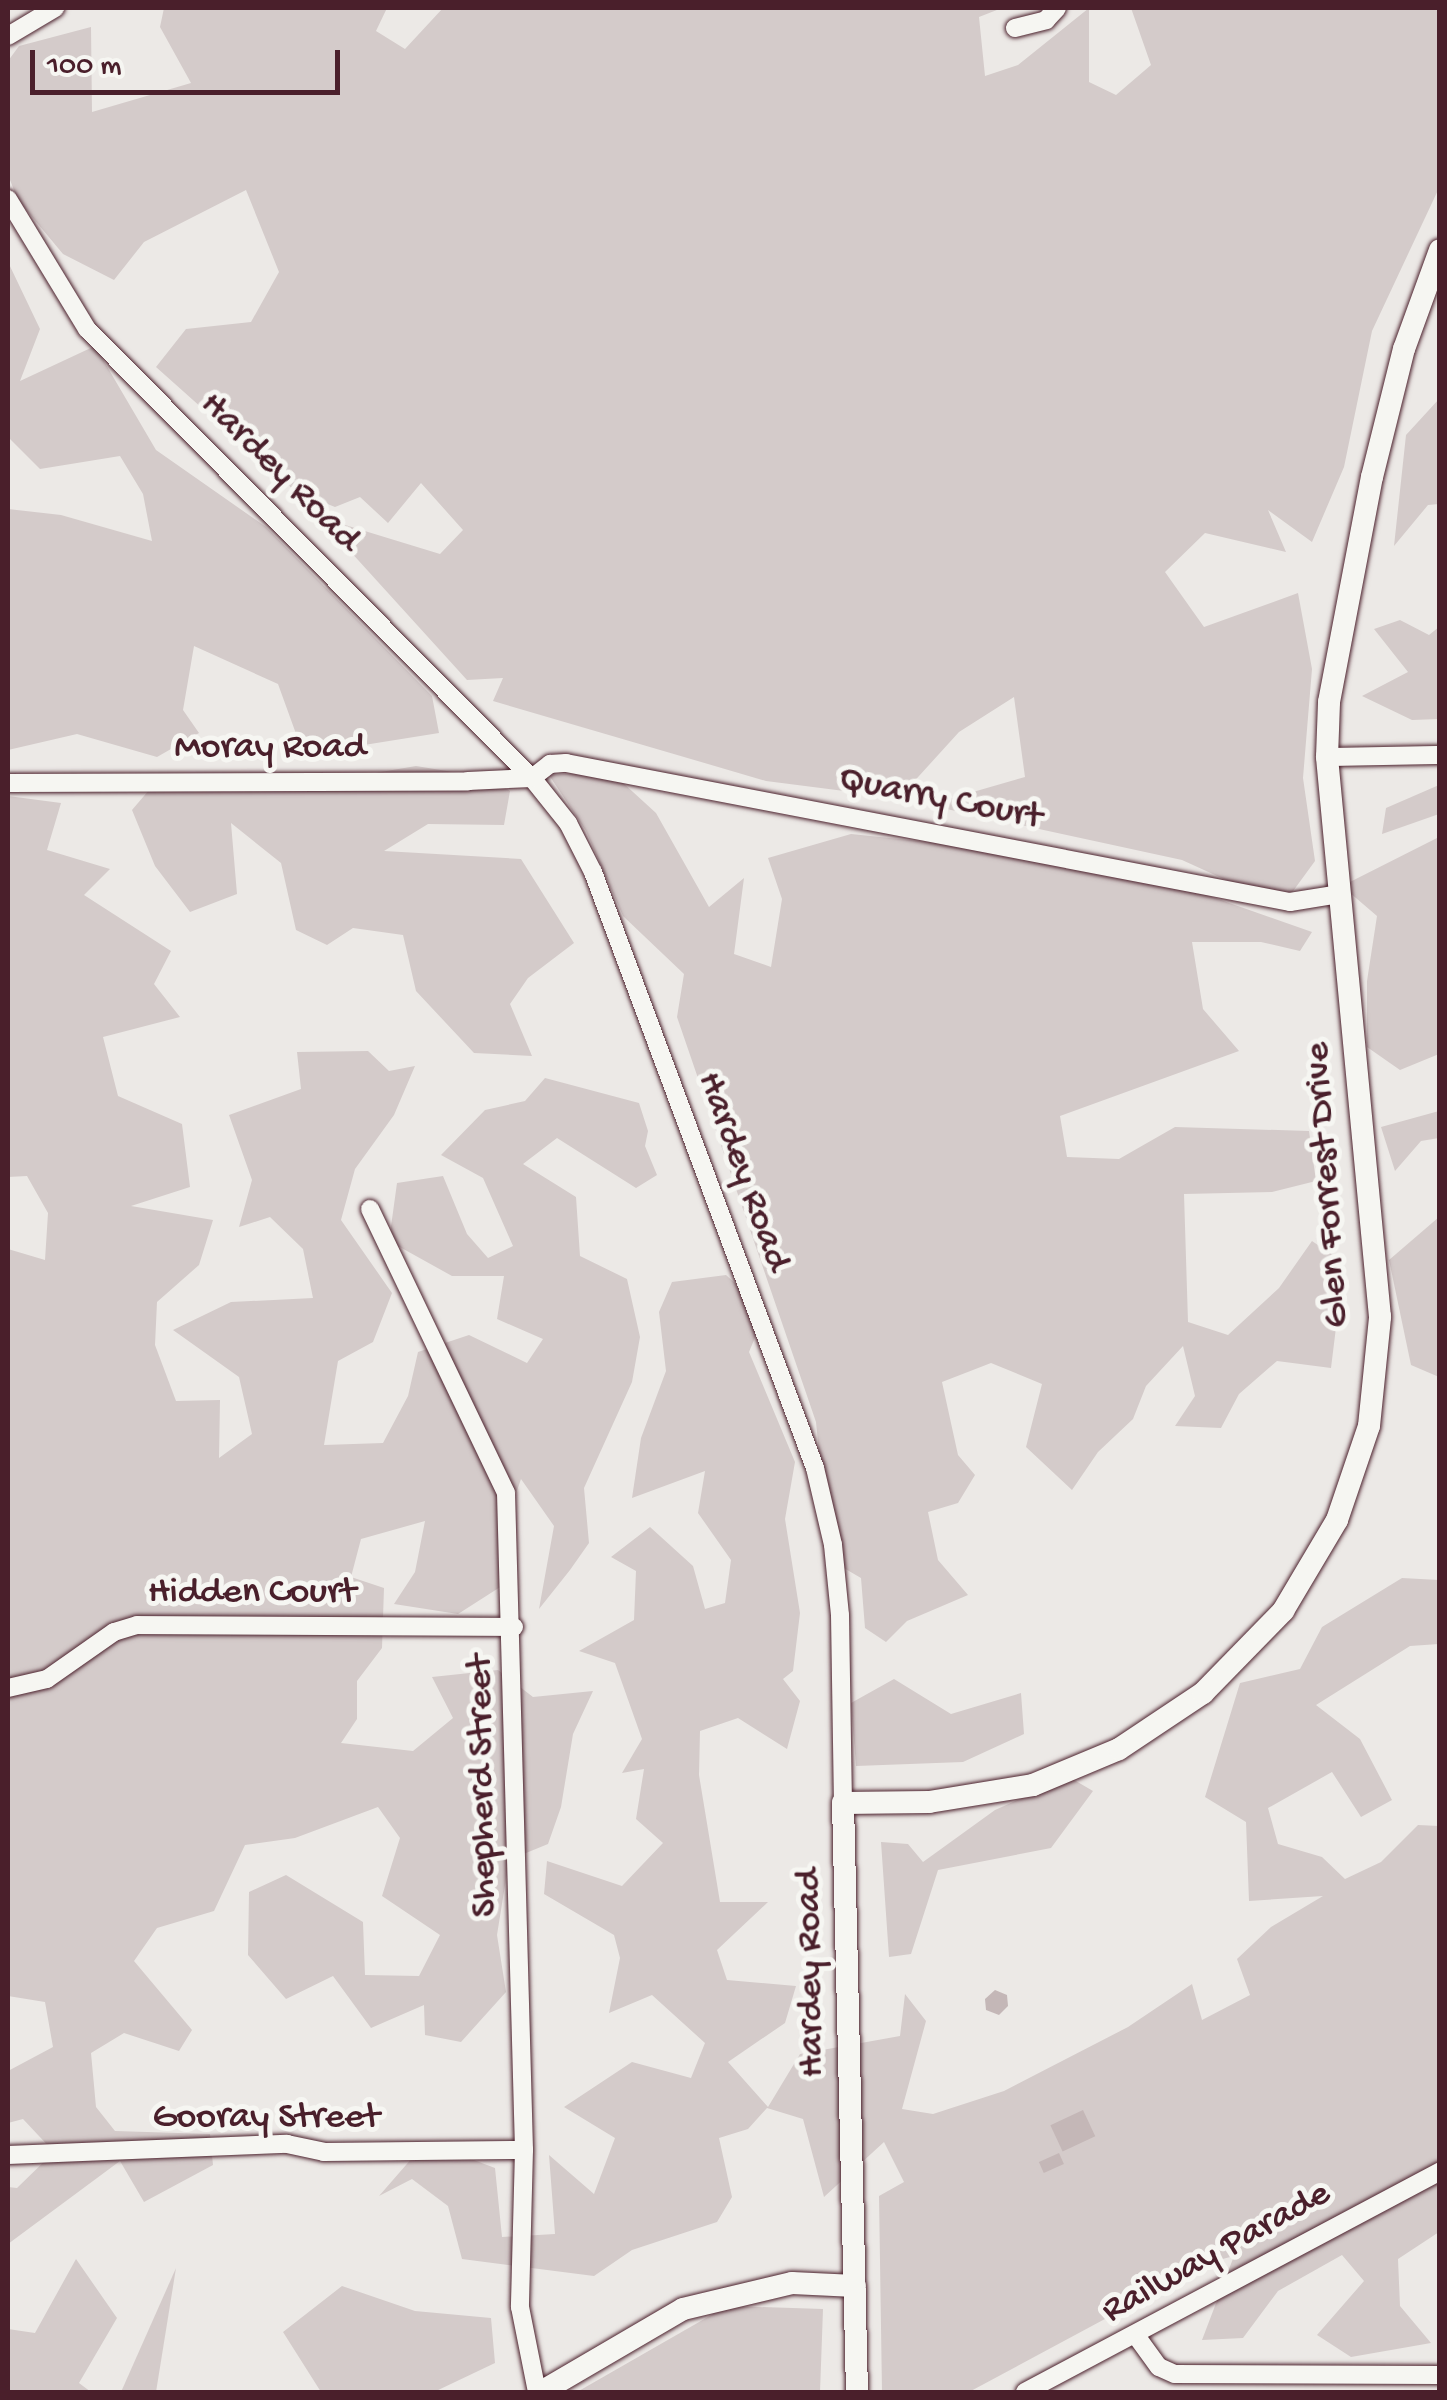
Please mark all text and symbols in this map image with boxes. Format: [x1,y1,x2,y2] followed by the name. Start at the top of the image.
[35,30,345,92] scale bar
[47,50,122,85] text: 100 m
[189,383,369,563] street label: Hardey Road
[174,726,366,772] street label: Moray Road
[834,758,1046,842] street label: Quarry Court
[1296,1041,1362,1329] street label: Glen Forrest Drive
[685,1066,799,1278] street label: Hardey Road
[148,1571,356,1617] street label: Hidden Court
[459,1654,509,1918] street label: Shepherd Street
[787,1868,837,2078] street label: Hardey Road
[153,2096,379,2142] street label: Gooray Street
[1095,2172,1339,2336] street label: Railway Parade

